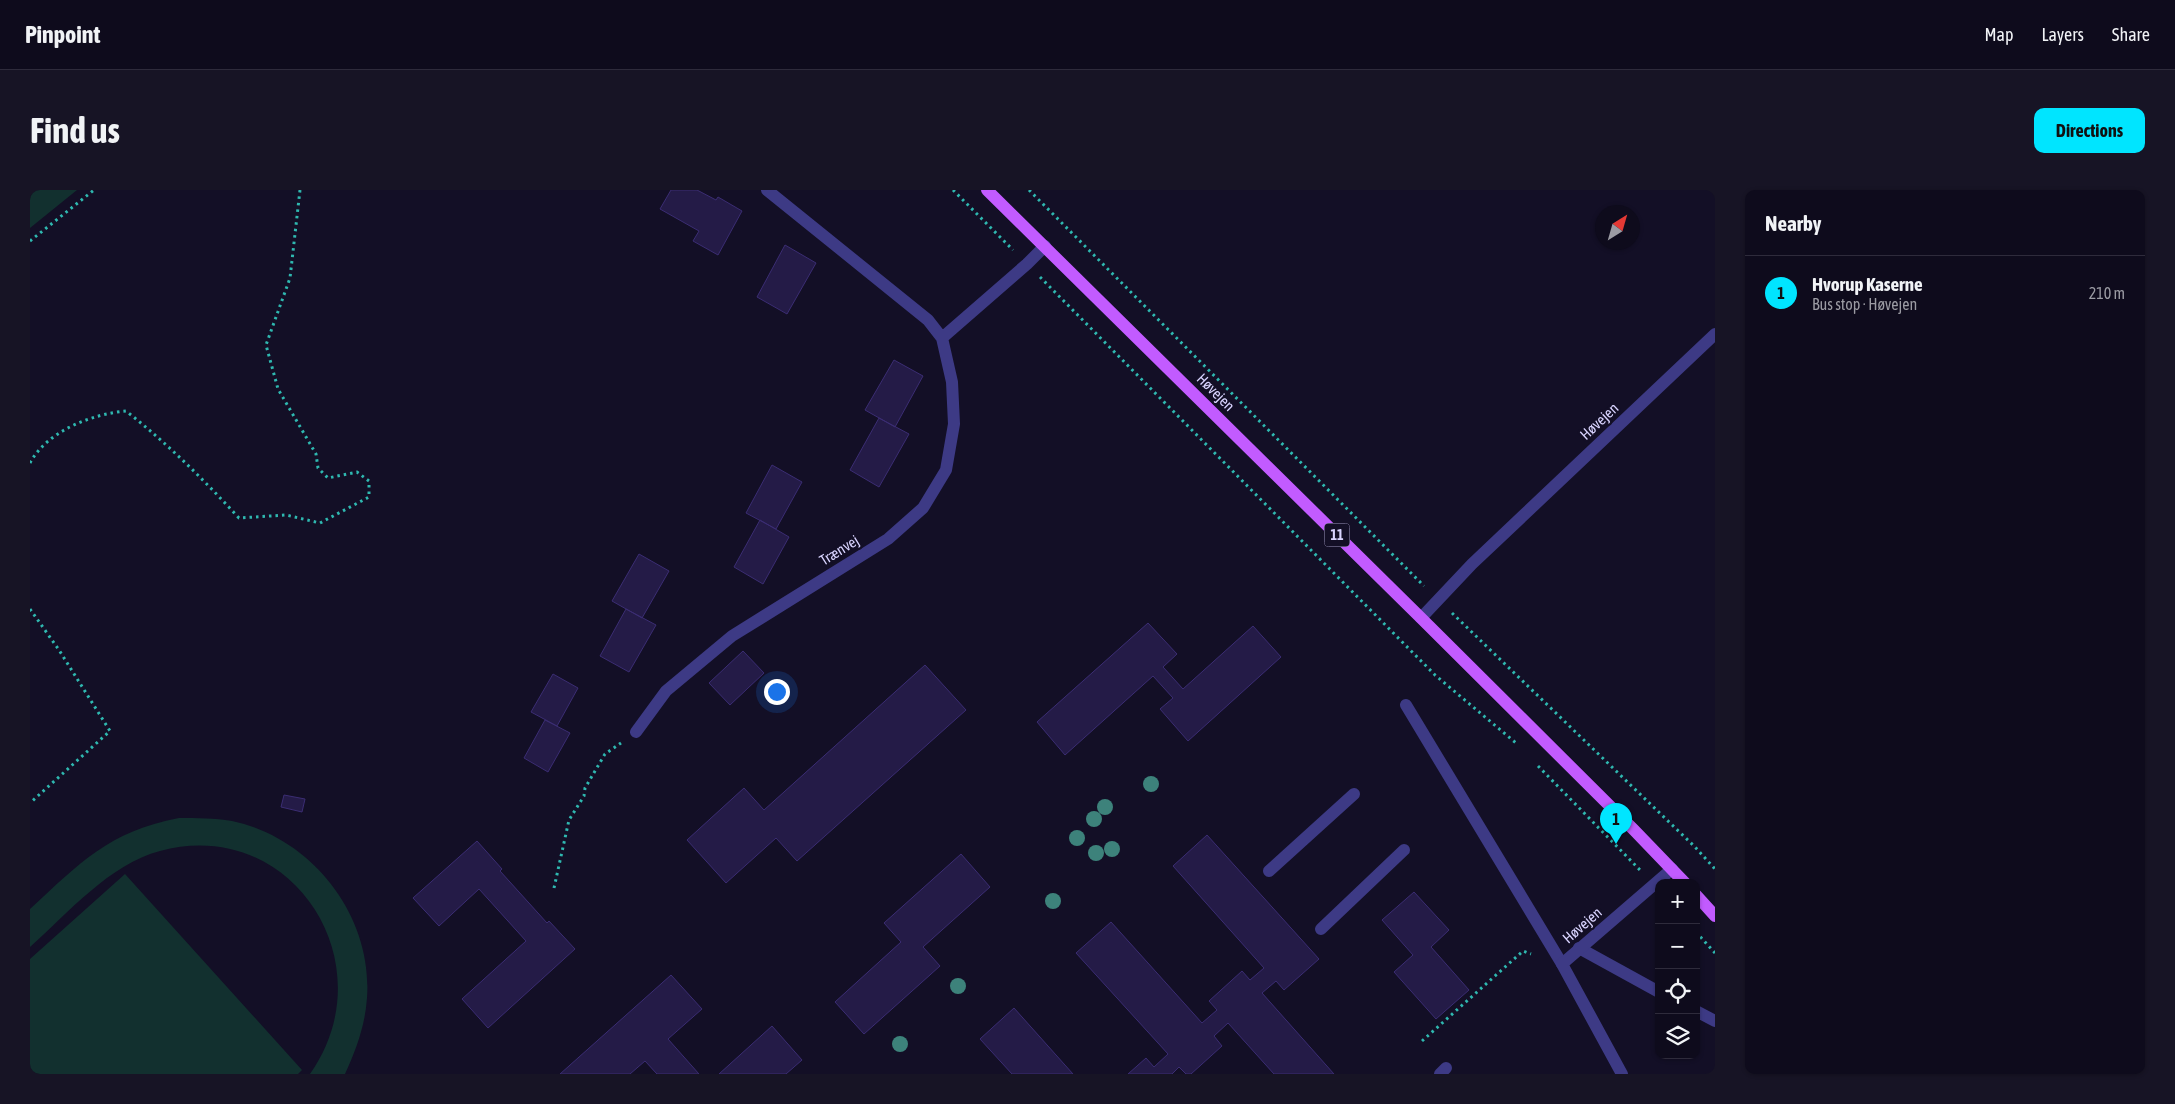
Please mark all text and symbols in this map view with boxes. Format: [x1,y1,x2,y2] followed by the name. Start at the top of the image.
[25,21,100,48] text: Pinpoint
[1984,24,2013,45] text: Map
[2041,24,2084,45] text: Layers
[2112,24,2150,45] text: Share
[2034,108,2145,153] button: Directions
[30,110,120,150] text: Find us
[1595,205,1640,250] north arrow
[1765,211,1821,235] text: Nearby
[1812,273,1923,295] text: Hvorup Kaserne
[1777,284,1785,302] text: 1
[2089,284,2125,302] text: 210 m
[1812,295,1917,313] text: Bus stop · Høvejen
[1194,370,1238,414] street label: Høvejen
[1576,399,1622,443] street label: Høvejen
[1324,524,1350,546] road number: 11
[816,531,862,569] street label: Trænvej
[764,679,790,705] your location
[1600,803,1632,844] pin: 1
[1655,879,1700,1059] map controls
[1655,879,1700,924] button: +
[1559,903,1605,947] street label: Høvejen
[1655,924,1700,969] button: −
[1655,969,1700,1014] button: locate
[1655,1014,1700,1059] button: layers

